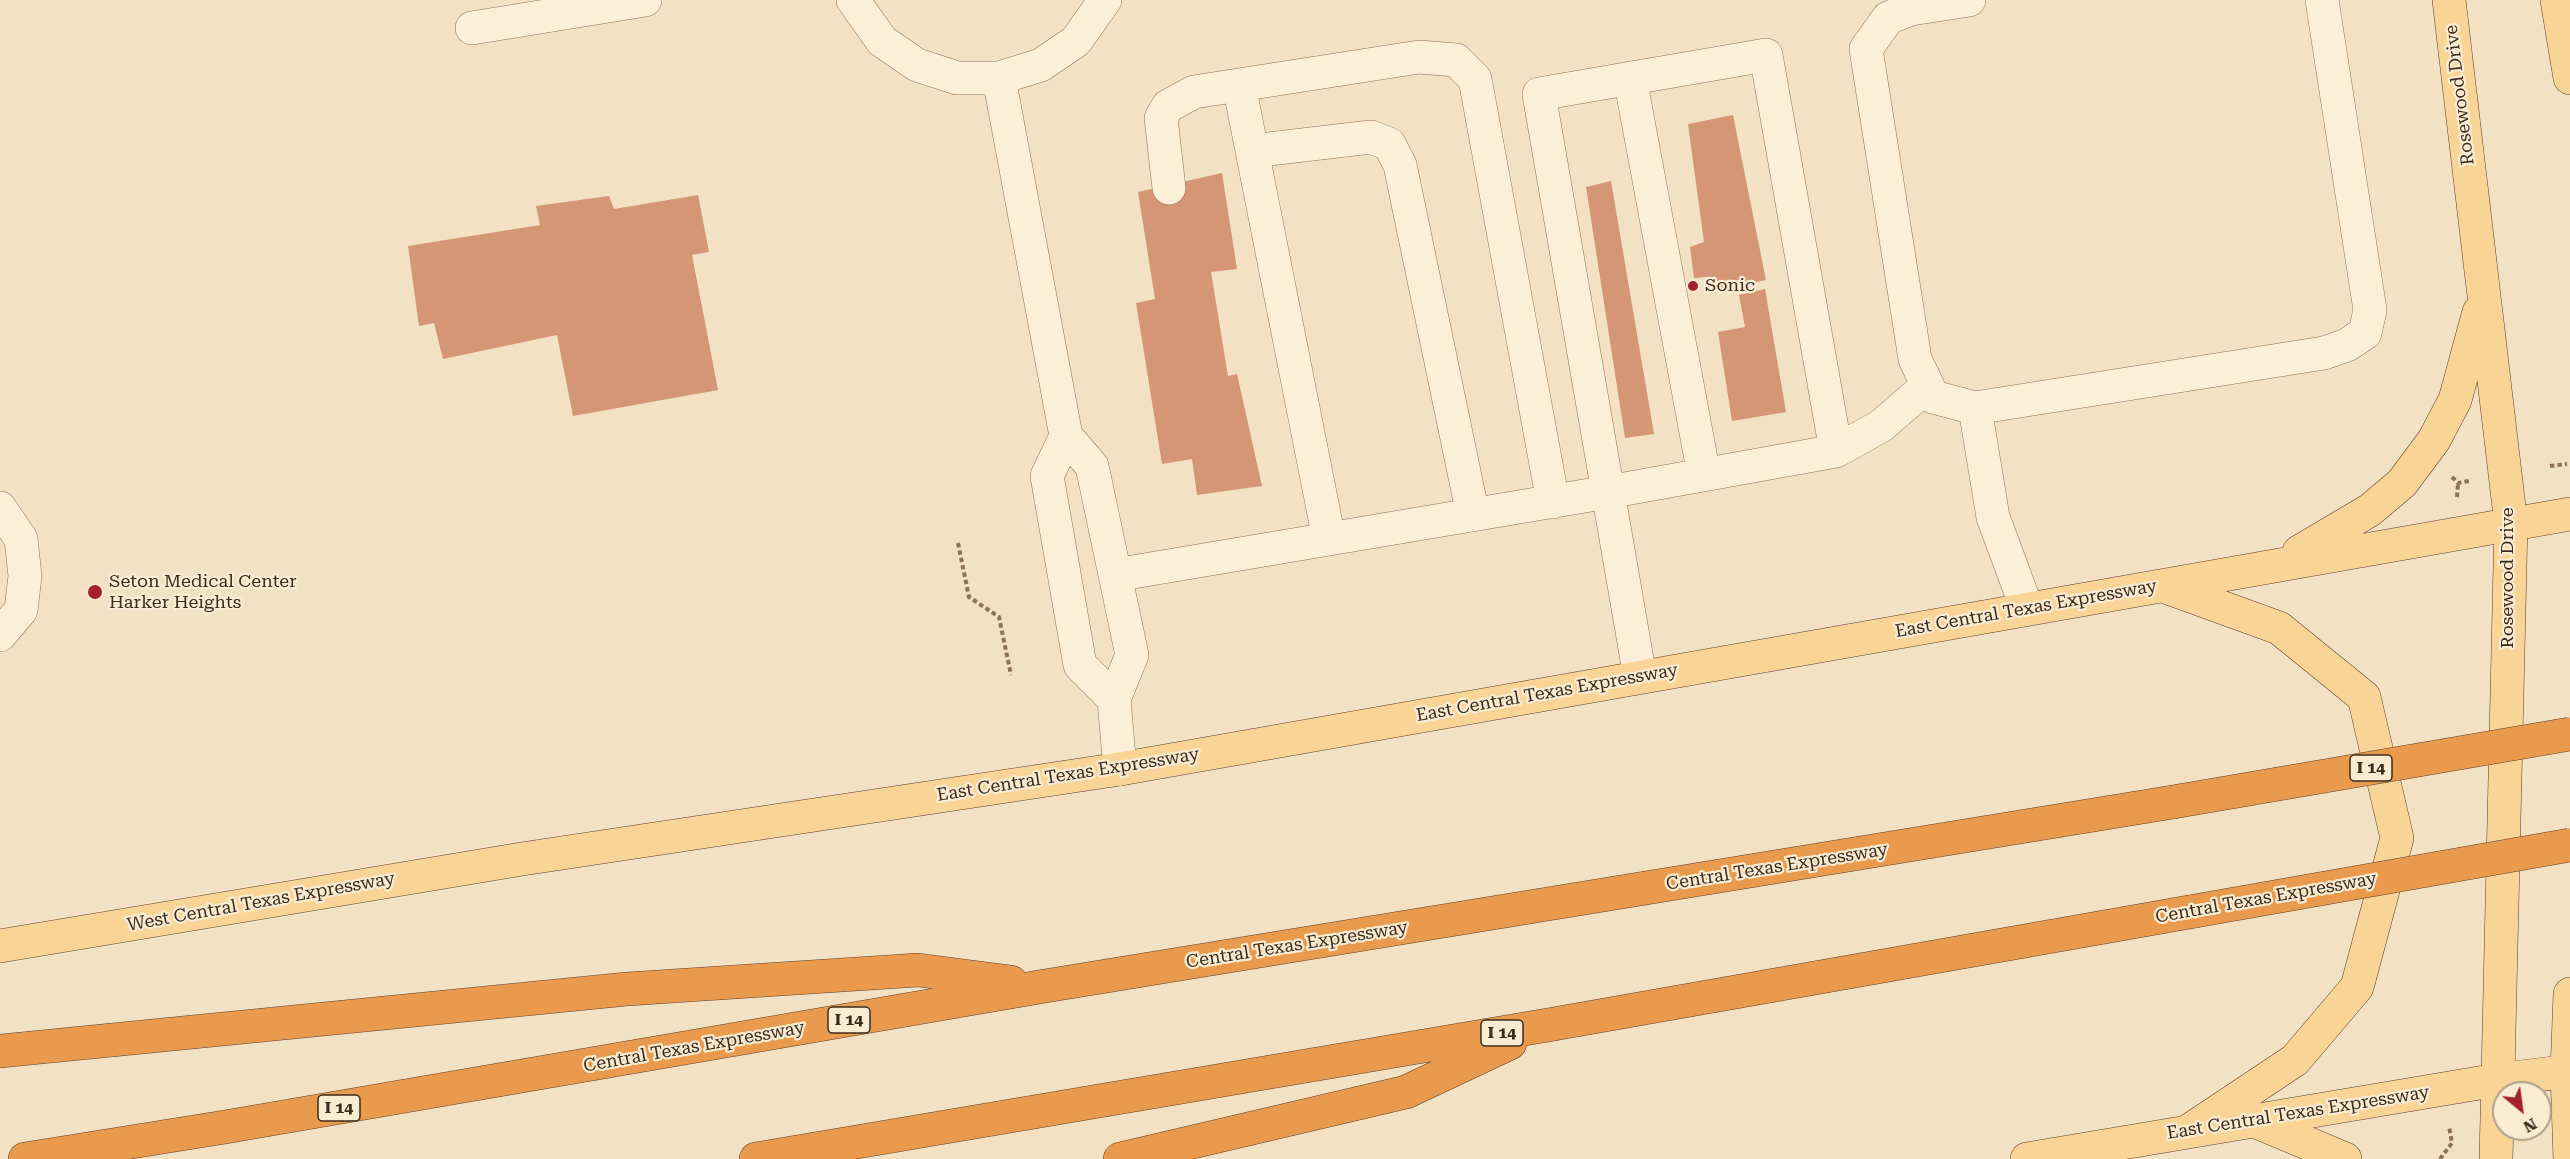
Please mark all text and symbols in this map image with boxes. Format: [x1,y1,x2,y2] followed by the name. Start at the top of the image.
[2441,24,2479,166] street label: Rosewood Drive
[1705,275,1755,297] place label: Sonic
[1686,279,1700,293] marker: Sonic
[2497,507,2519,649] street label: Rosewood Drive
[109,571,297,614] place label: Seton Medical Center Harker Heights
[1893,575,2159,643] street label: East Central Texas Expressway
[86,583,104,601] marker: Seton Medical Center Harker Heights
[1414,659,1680,727] street label: East Central Texas Expressway
[935,744,1201,806] street label: East Central Texas Expressway
[2350,755,2392,781] road number: I 14
[1665,839,1889,895] street label: Central Texas Expressway
[125,868,397,936] street label: West Central Texas Expressway
[2154,868,2378,928] street label: Central Texas Expressway
[1185,917,1409,973] street label: Central Texas Expressway
[828,1007,870,1033] road number: I 14
[582,1017,806,1077] street label: Central Texas Expressway
[1481,1020,1523,1046] road number: I 14
[2492,1081,2552,1141] north arrow
[2165,1082,2431,1144] street label: East Central Texas Expressway
[318,1095,360,1121] road number: I 14
[2520,1114,2540,1137] text: N

